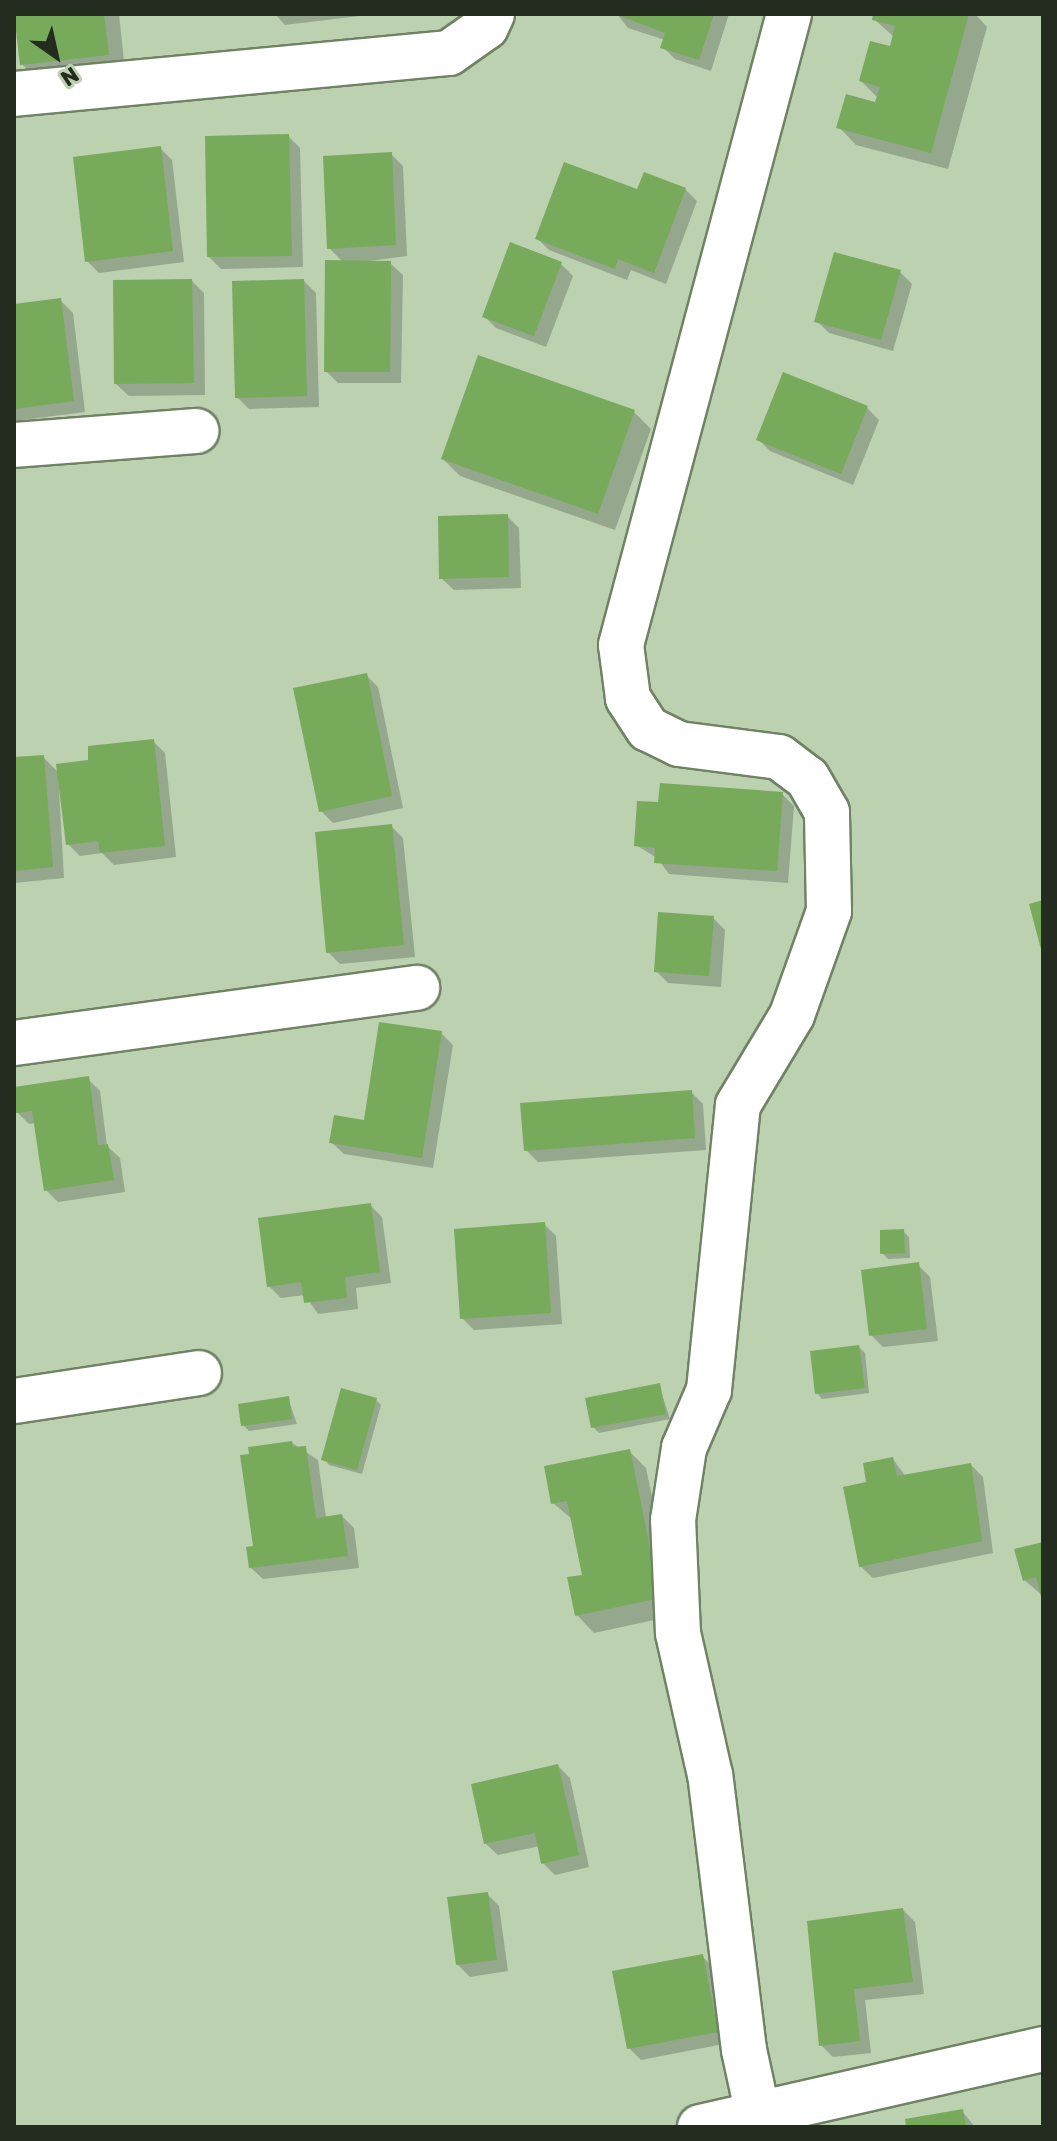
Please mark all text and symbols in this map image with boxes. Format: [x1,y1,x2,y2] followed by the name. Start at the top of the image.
[16,16,96,96] north arrow
[56,61,84,92] text: N

